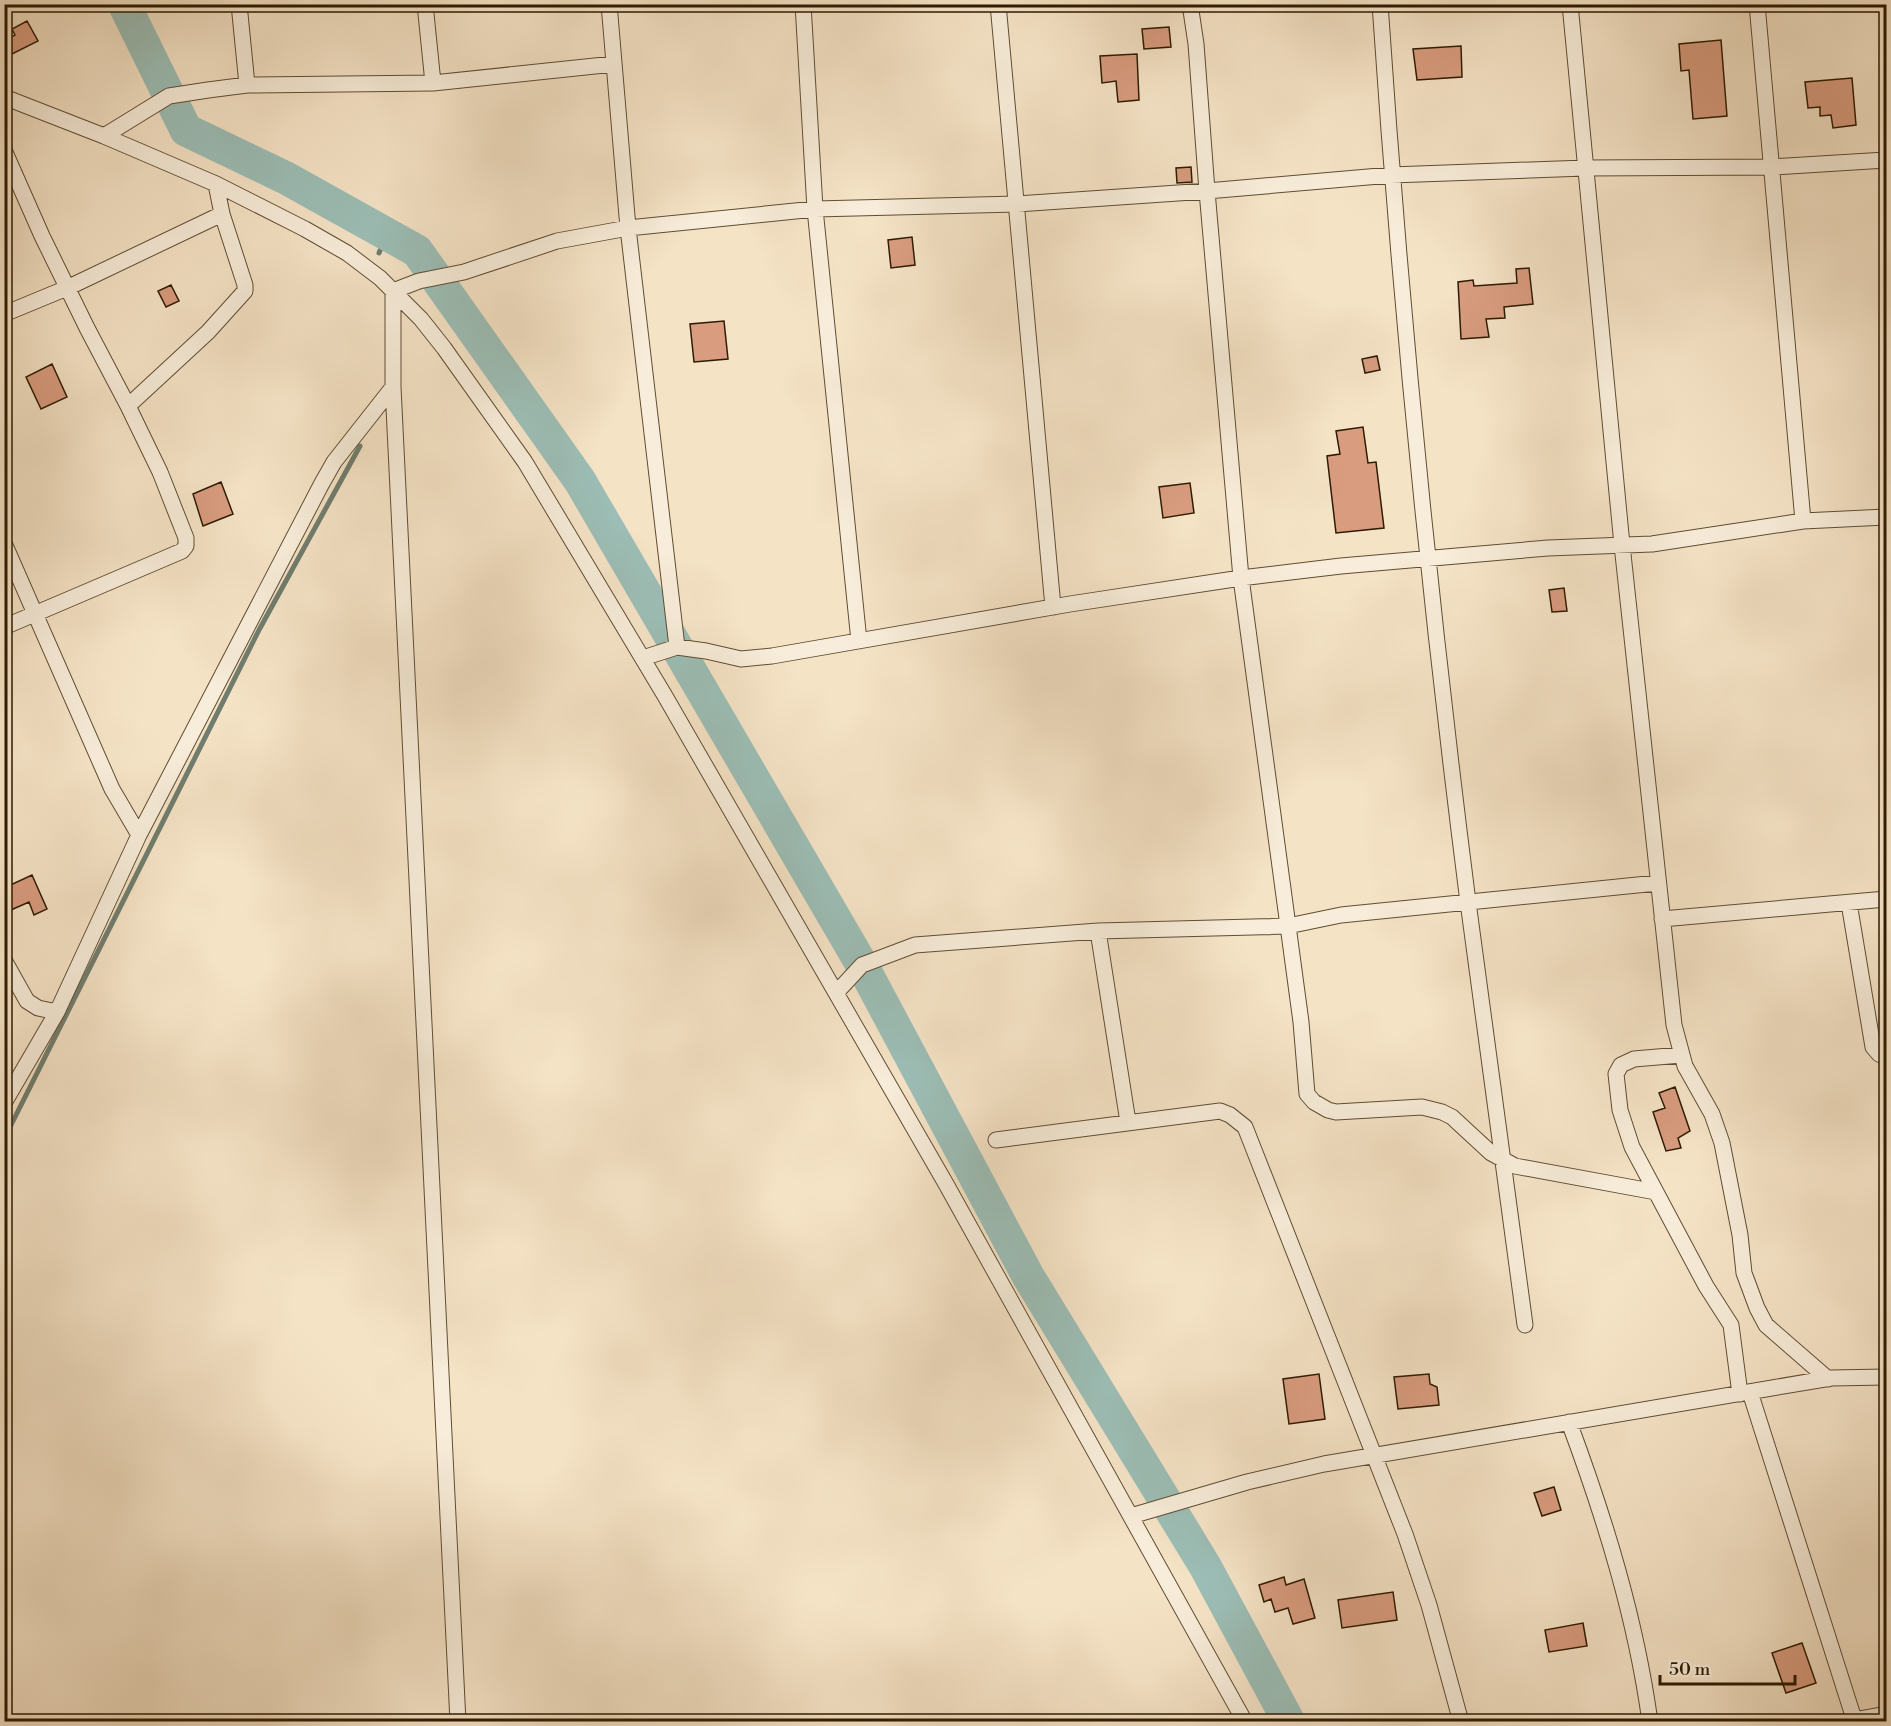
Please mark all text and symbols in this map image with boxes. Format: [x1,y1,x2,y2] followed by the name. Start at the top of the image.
[1660,1648,1795,1686] scale bar
[1669,1658,1711,1681] text: 50 m

